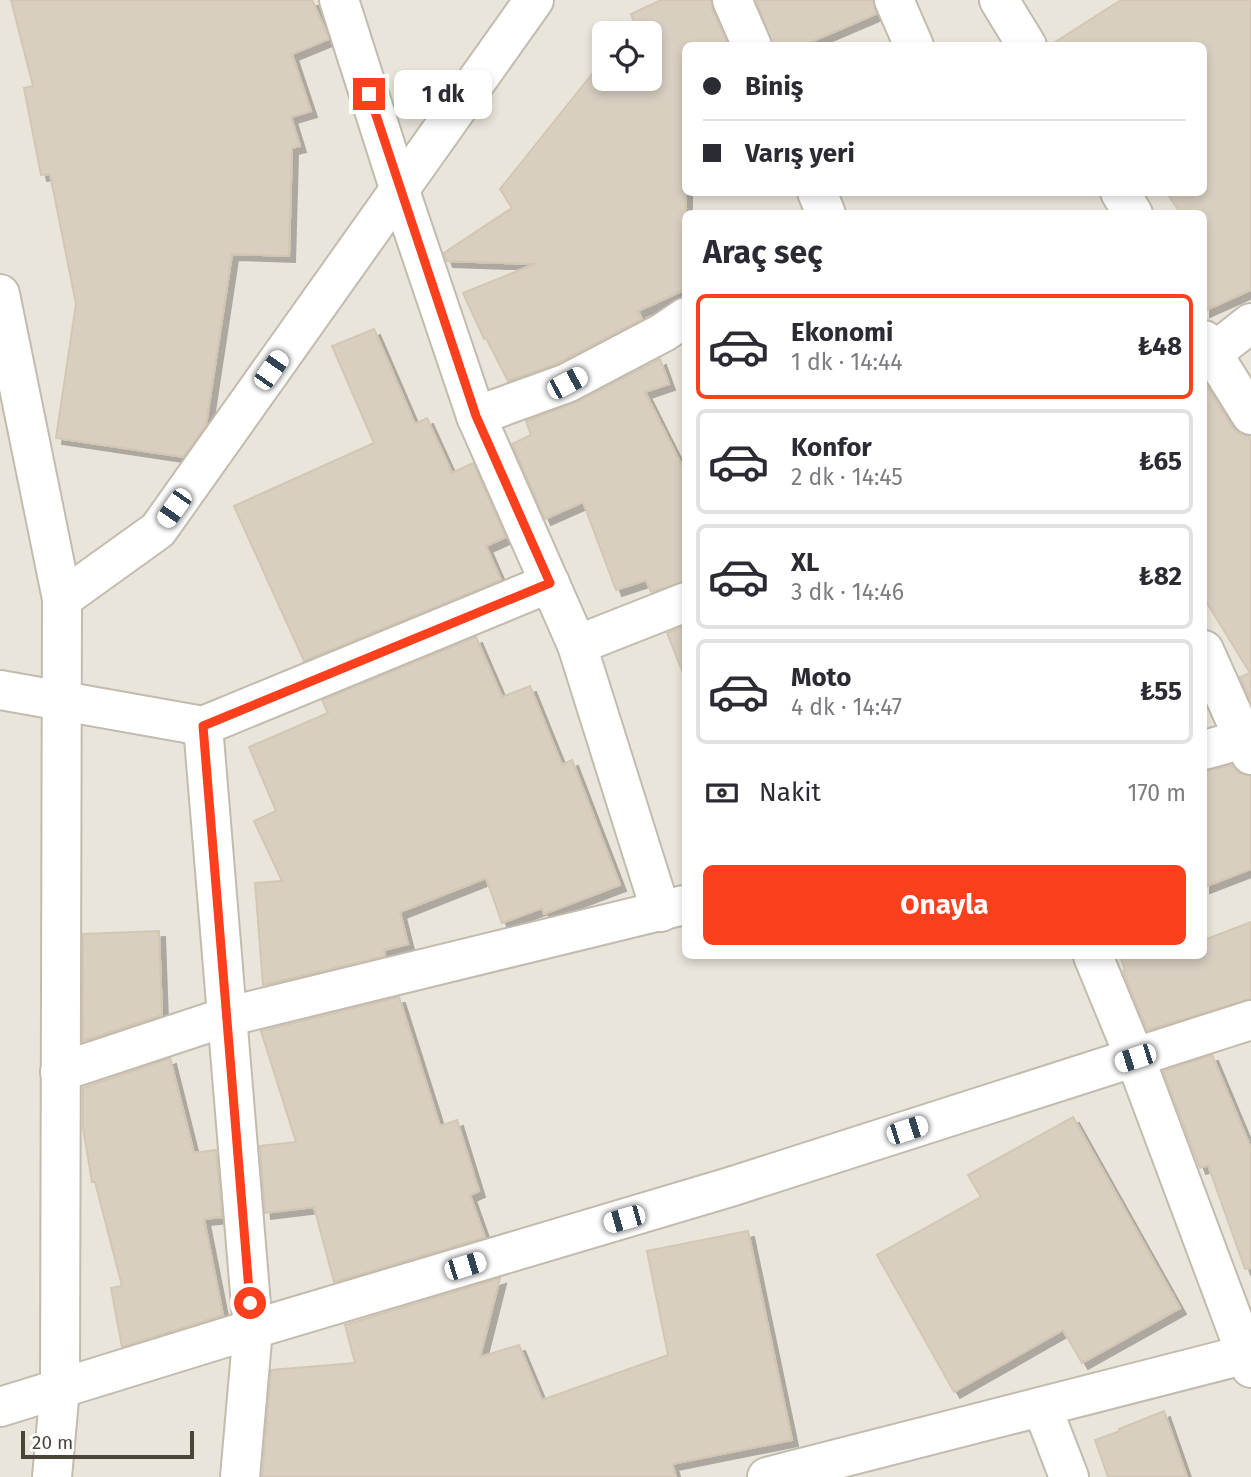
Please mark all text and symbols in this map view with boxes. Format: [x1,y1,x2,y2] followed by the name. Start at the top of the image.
[592,21,662,91] map controls
[592,21,662,91] button: locate
[394,70,492,119] callout: 1 dk
[745,71,803,102] text: Biniş
[353,78,385,110] route end
[422,80,464,108] text: 1 dk
[745,138,855,169] text: Varış yeri
[703,233,823,271] text: Araç seç
[707,315,770,378] icon: car
[791,317,893,348] text: Ekonomi
[1137,331,1182,362] text: ₺48
[251,347,292,393] car
[791,348,902,376] text: 1 dk · 14:44
[544,364,591,402] car
[707,430,770,493] icon: car
[791,432,872,463] text: Konfor
[1139,446,1182,477] text: ₺65
[791,463,903,491] text: 2 dk · 14:45
[154,485,195,531] car
[707,545,770,608] icon: car
[791,547,819,578] text: XL
[1139,561,1182,592] text: ₺82
[791,578,904,606] text: 3 dk · 14:46
[707,660,770,723] icon: car
[791,662,851,693] text: Moto
[1140,676,1182,707] text: ₺55
[791,693,902,721] text: 4 dk · 14:47
[703,774,741,812] icon: cash
[759,777,821,808] text: Nakit
[1127,779,1186,807] text: 170 m
[703,865,1186,945] button: Onayla
[1112,1042,1159,1074] car
[884,1114,931,1146] car
[601,1203,648,1235] car
[442,1250,489,1282] car
[234,1287,266,1319] route start
[21,1428,194,1460] scale bar
[32,1431,73,1454] text: 20 m

